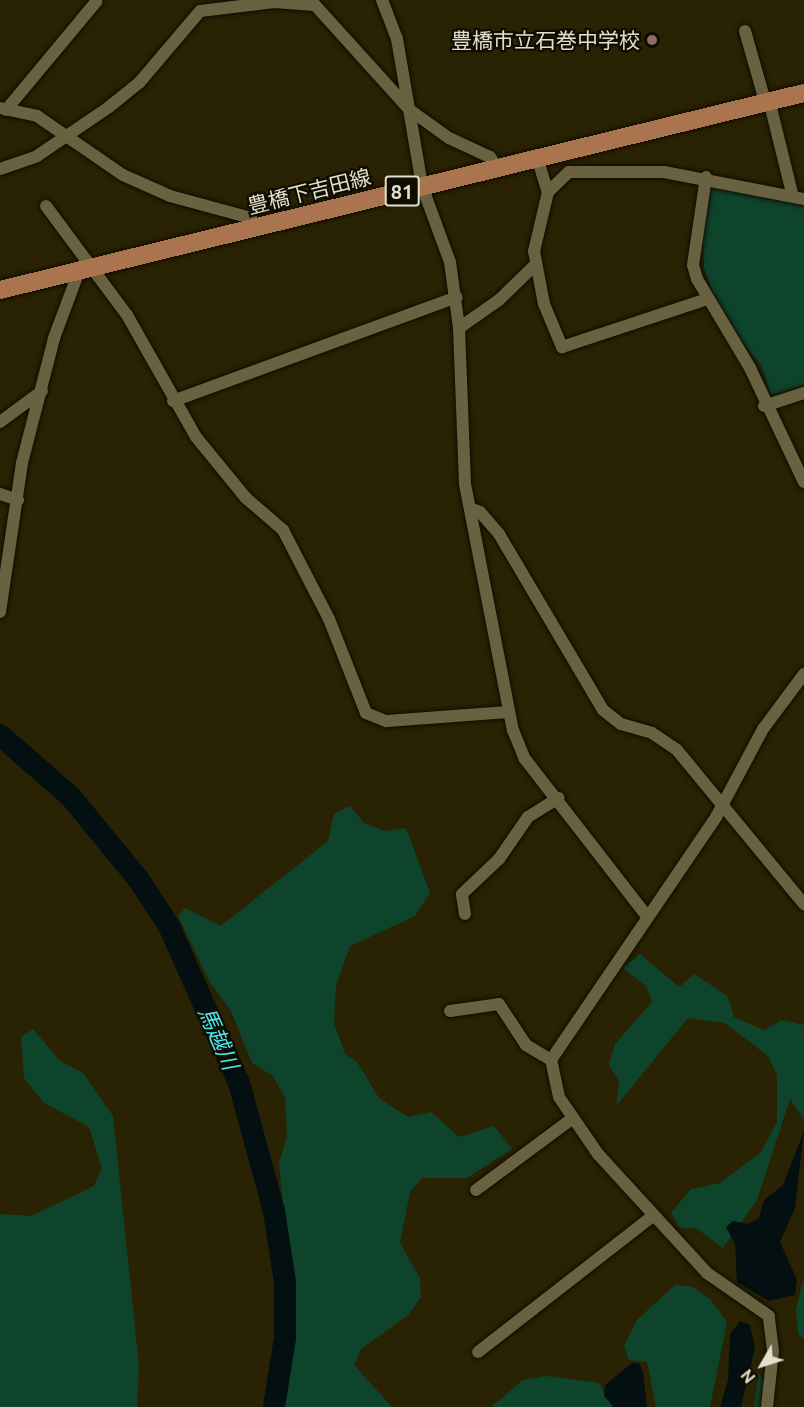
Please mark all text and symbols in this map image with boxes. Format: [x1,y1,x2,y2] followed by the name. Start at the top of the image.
[451,27,640,53] place label: 豊橋市立石巻中学校
[645,33,659,47] marker: 豊橋市立石巻中学校
[245,164,373,218] street label: 豊橋下吉田線
[384,174,420,208] road number: 81
[194,1002,244,1074] water label: 馬越川
[732,1335,792,1395] north arrow
[737,1366,759,1387] text: N

